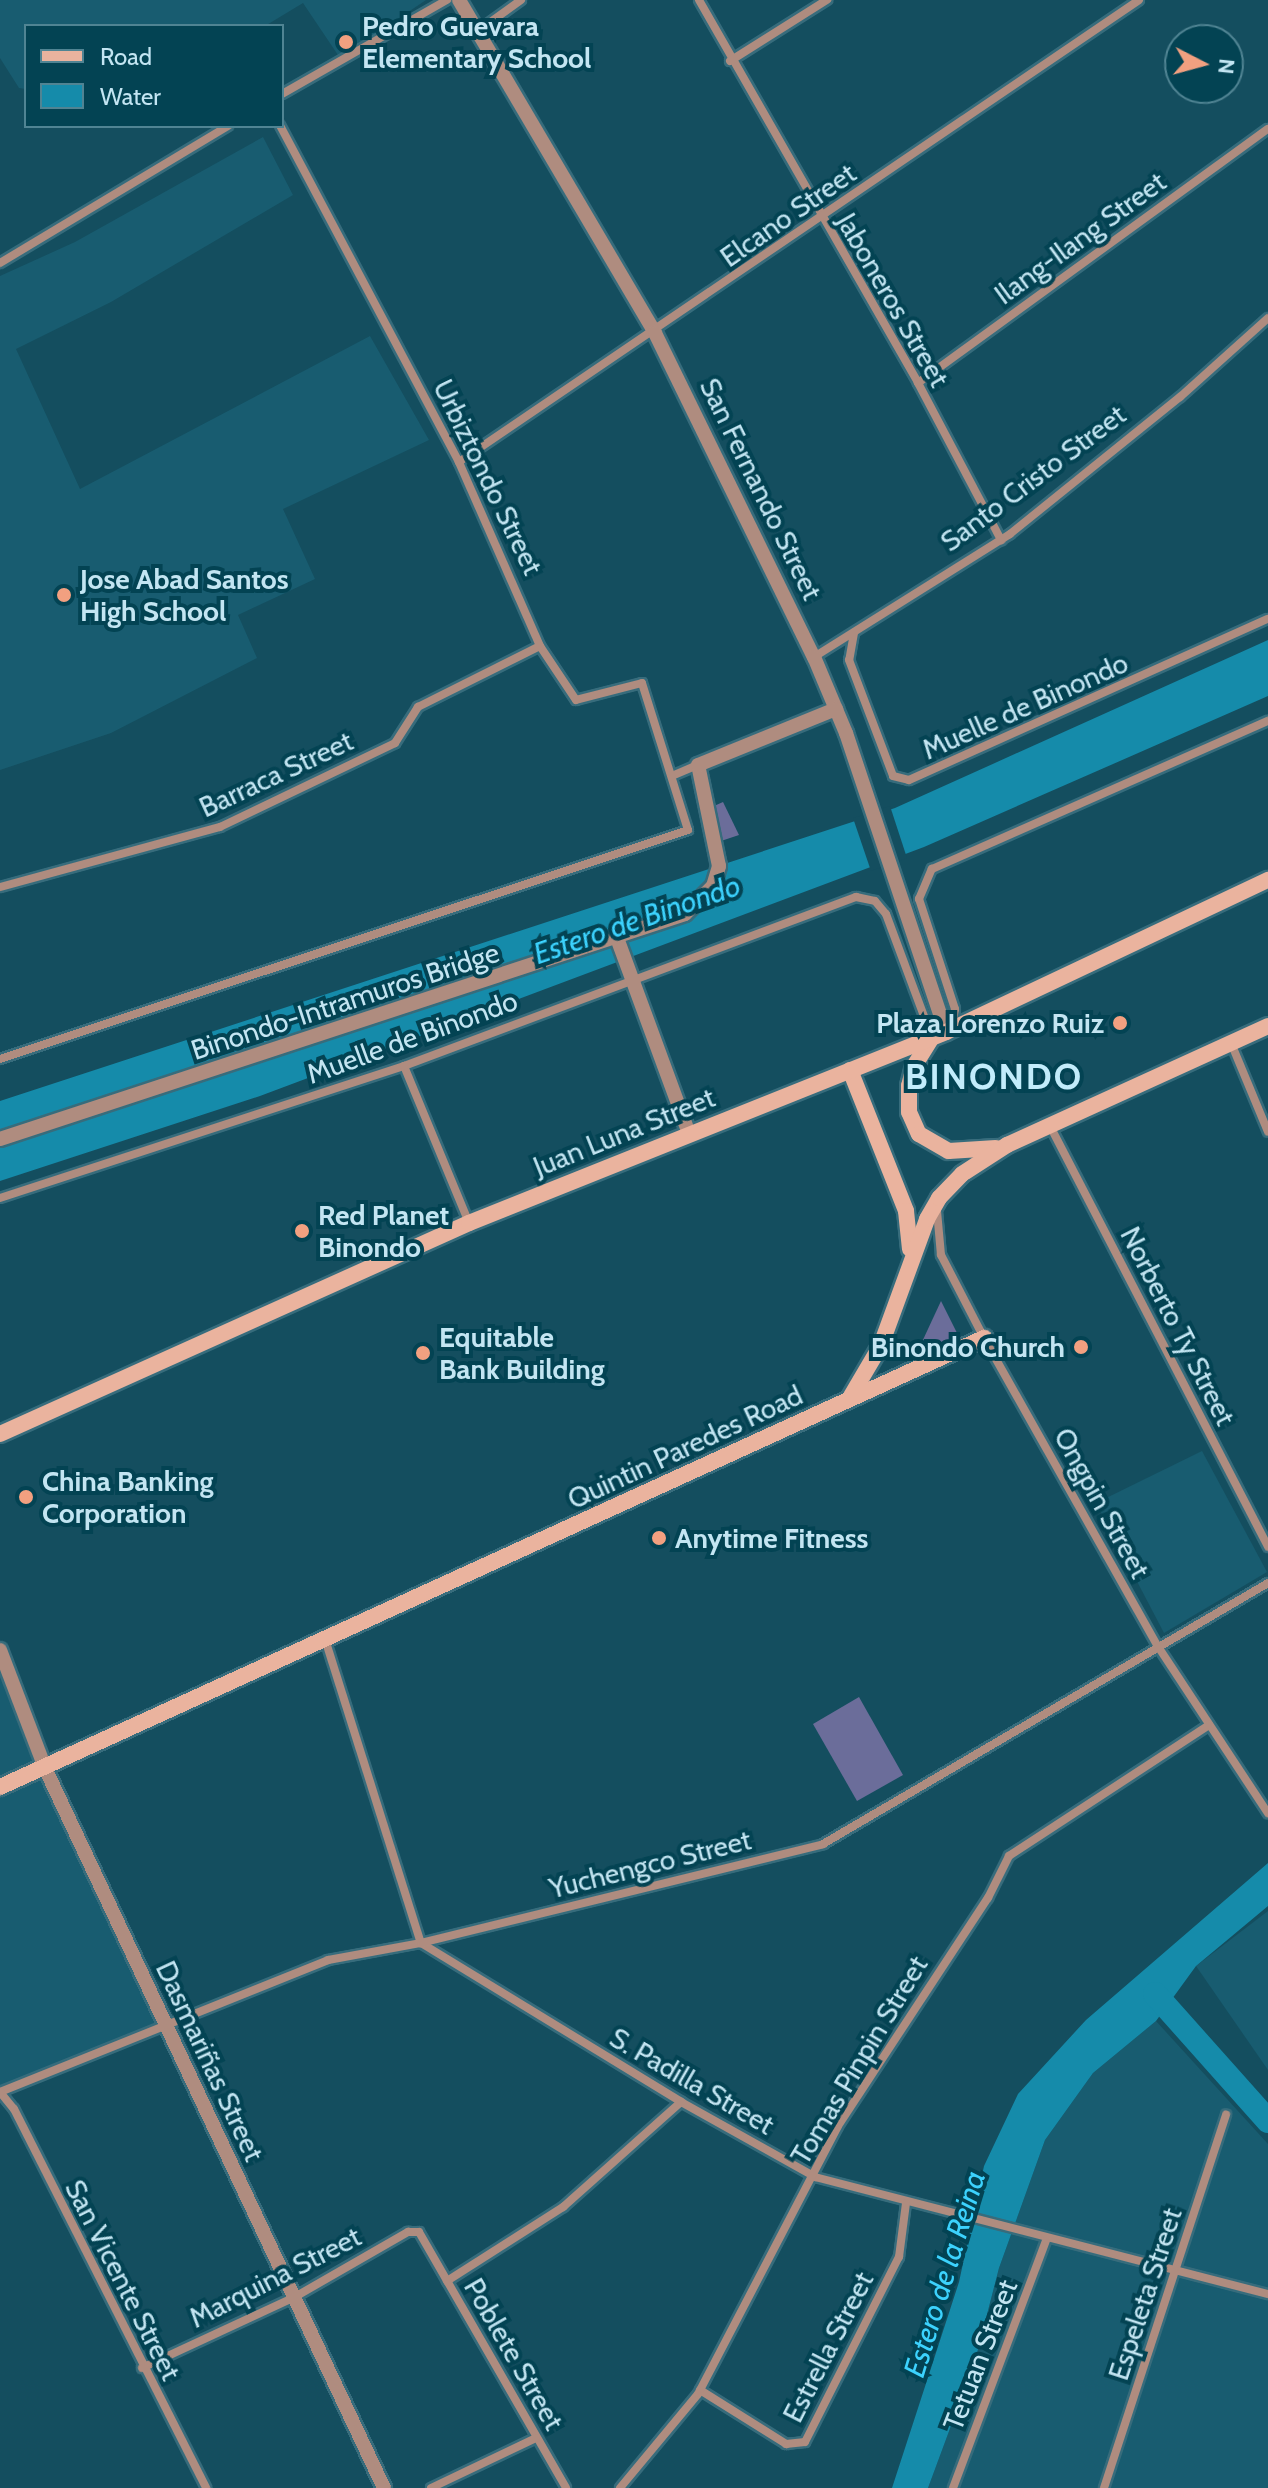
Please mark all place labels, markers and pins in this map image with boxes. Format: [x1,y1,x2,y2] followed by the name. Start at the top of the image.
[362,9,591,75] place label: Pedro Guevara Elementary School
[337,33,355,51] marker: Pedro Guevara Elementary School
[80,562,289,628] place label: Jose Abad Santos High School
[55,586,73,604] marker: Jose Abad Santos High School
[876,1006,1104,1040] place label: Plaza Lorenzo Ruiz
[1111,1014,1129,1032] marker: Plaza Lorenzo Ruiz
[318,1198,449,1264] place label: Red Planet Binondo
[293,1222,311,1240] marker: Red Planet Binondo
[439,1320,605,1386] place label: Equitable Bank Building
[871,1330,1065,1364] place label: Binondo Church
[1072,1338,1090,1356] marker: Binondo Church
[414,1344,432,1362] marker: Equitable Bank Building
[42,1464,214,1530] place label: China Banking Corporation
[17,1488,35,1506] marker: China Banking Corporation
[675,1521,868,1555] place label: Anytime Fitness
[650,1529,668,1547] marker: Anytime Fitness

